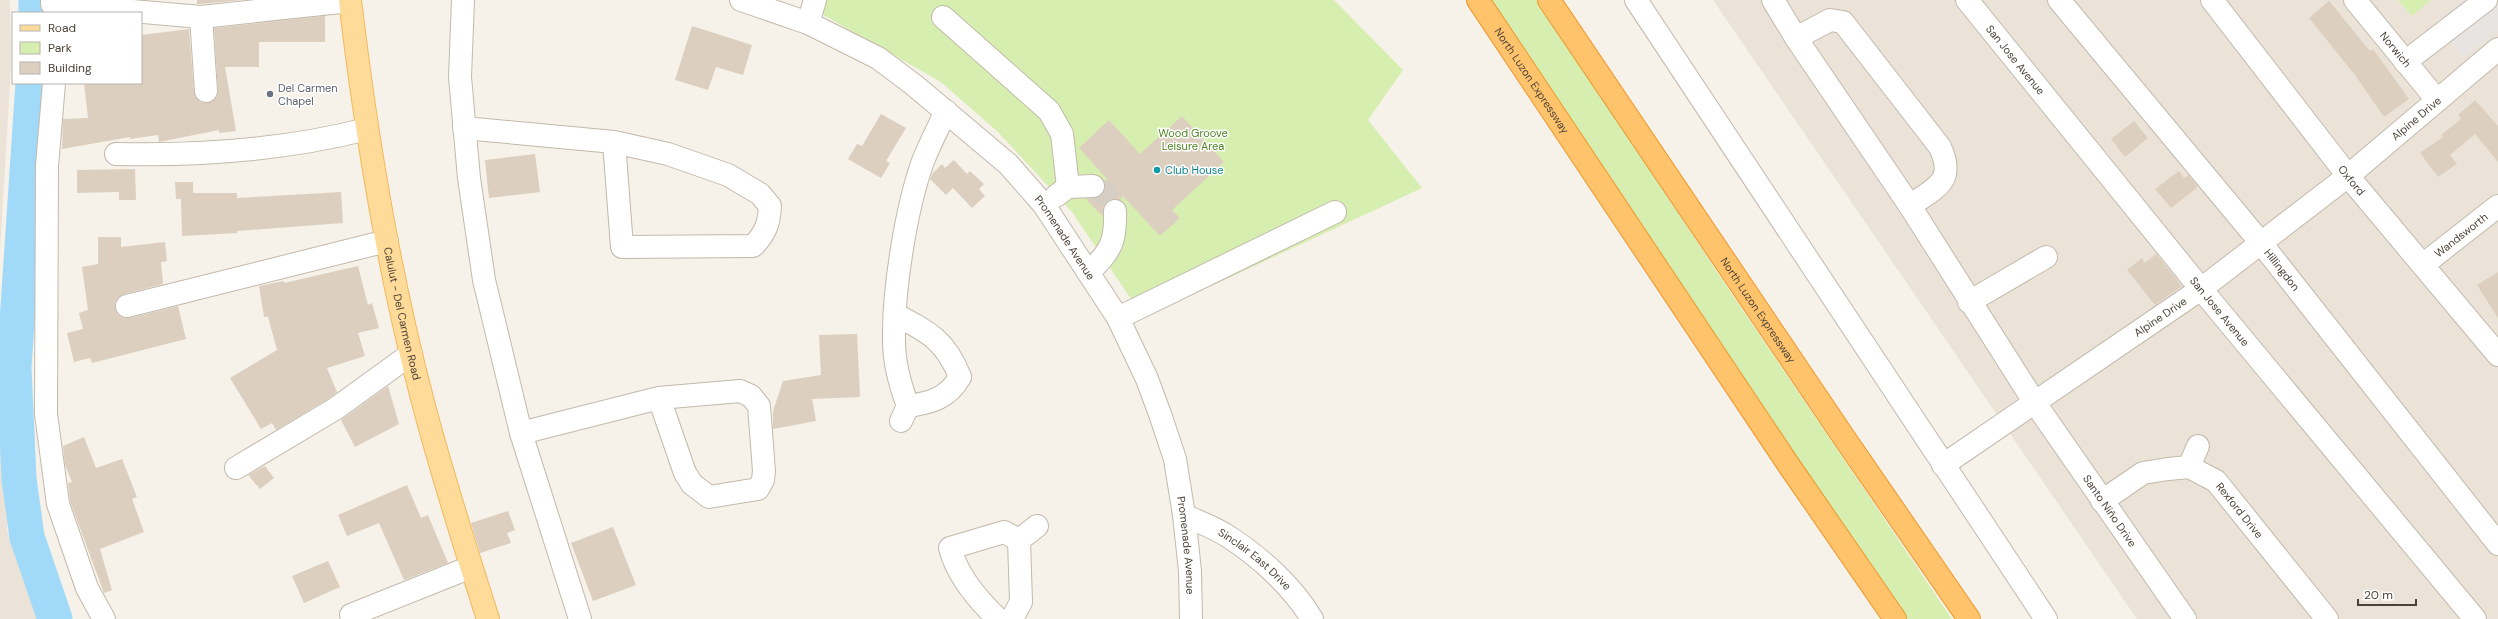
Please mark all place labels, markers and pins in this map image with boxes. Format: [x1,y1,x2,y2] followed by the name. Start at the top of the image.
[278,81,338,108] place label: Del Carmen Chapel
[265,89,275,99] marker: Del Carmen Chapel
[1165,163,1224,177] place label: Club House
[1152,165,1162,175] marker: Club House

